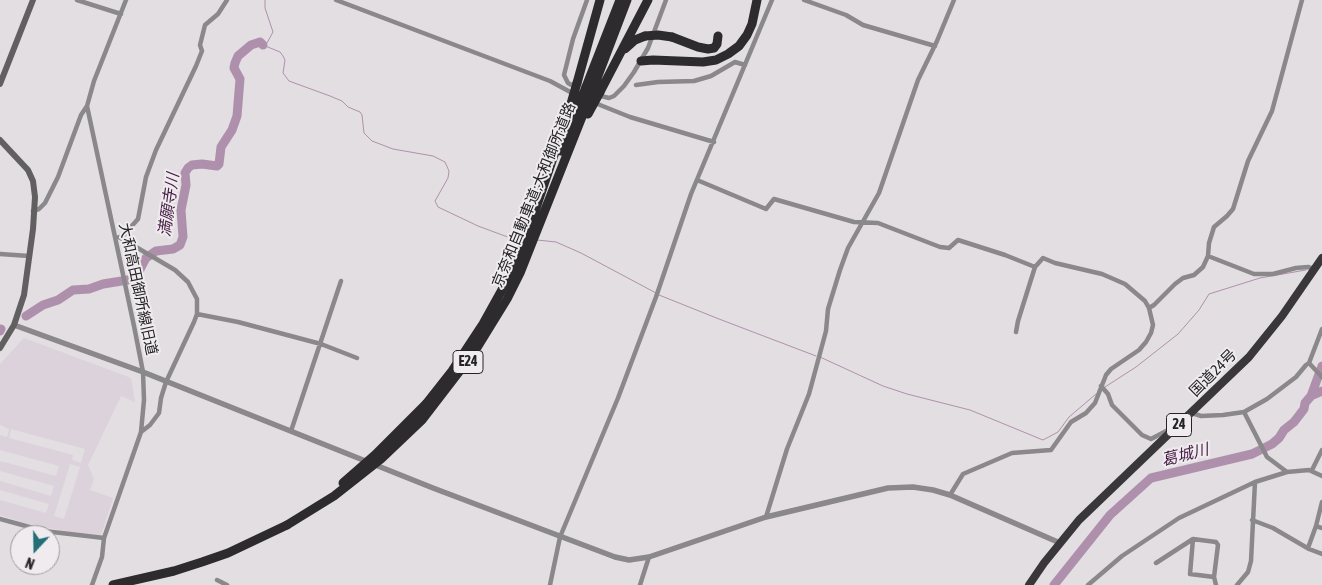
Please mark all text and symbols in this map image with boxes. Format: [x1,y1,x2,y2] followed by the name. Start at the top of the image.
[489,100,579,290] street label: 京奈和自動車道;大和御所道路
[155,172,183,238] water label: 満願寺川
[115,221,161,357] street label: 大和高田御所線旧道
[1186,346,1240,400] street label: 国道24号
[453,351,483,374] road number: E24
[1166,414,1192,436] road number: 24
[1159,440,1211,470] water label: 葛城川
[10,525,60,575] north arrow
[23,554,37,572] text: N

